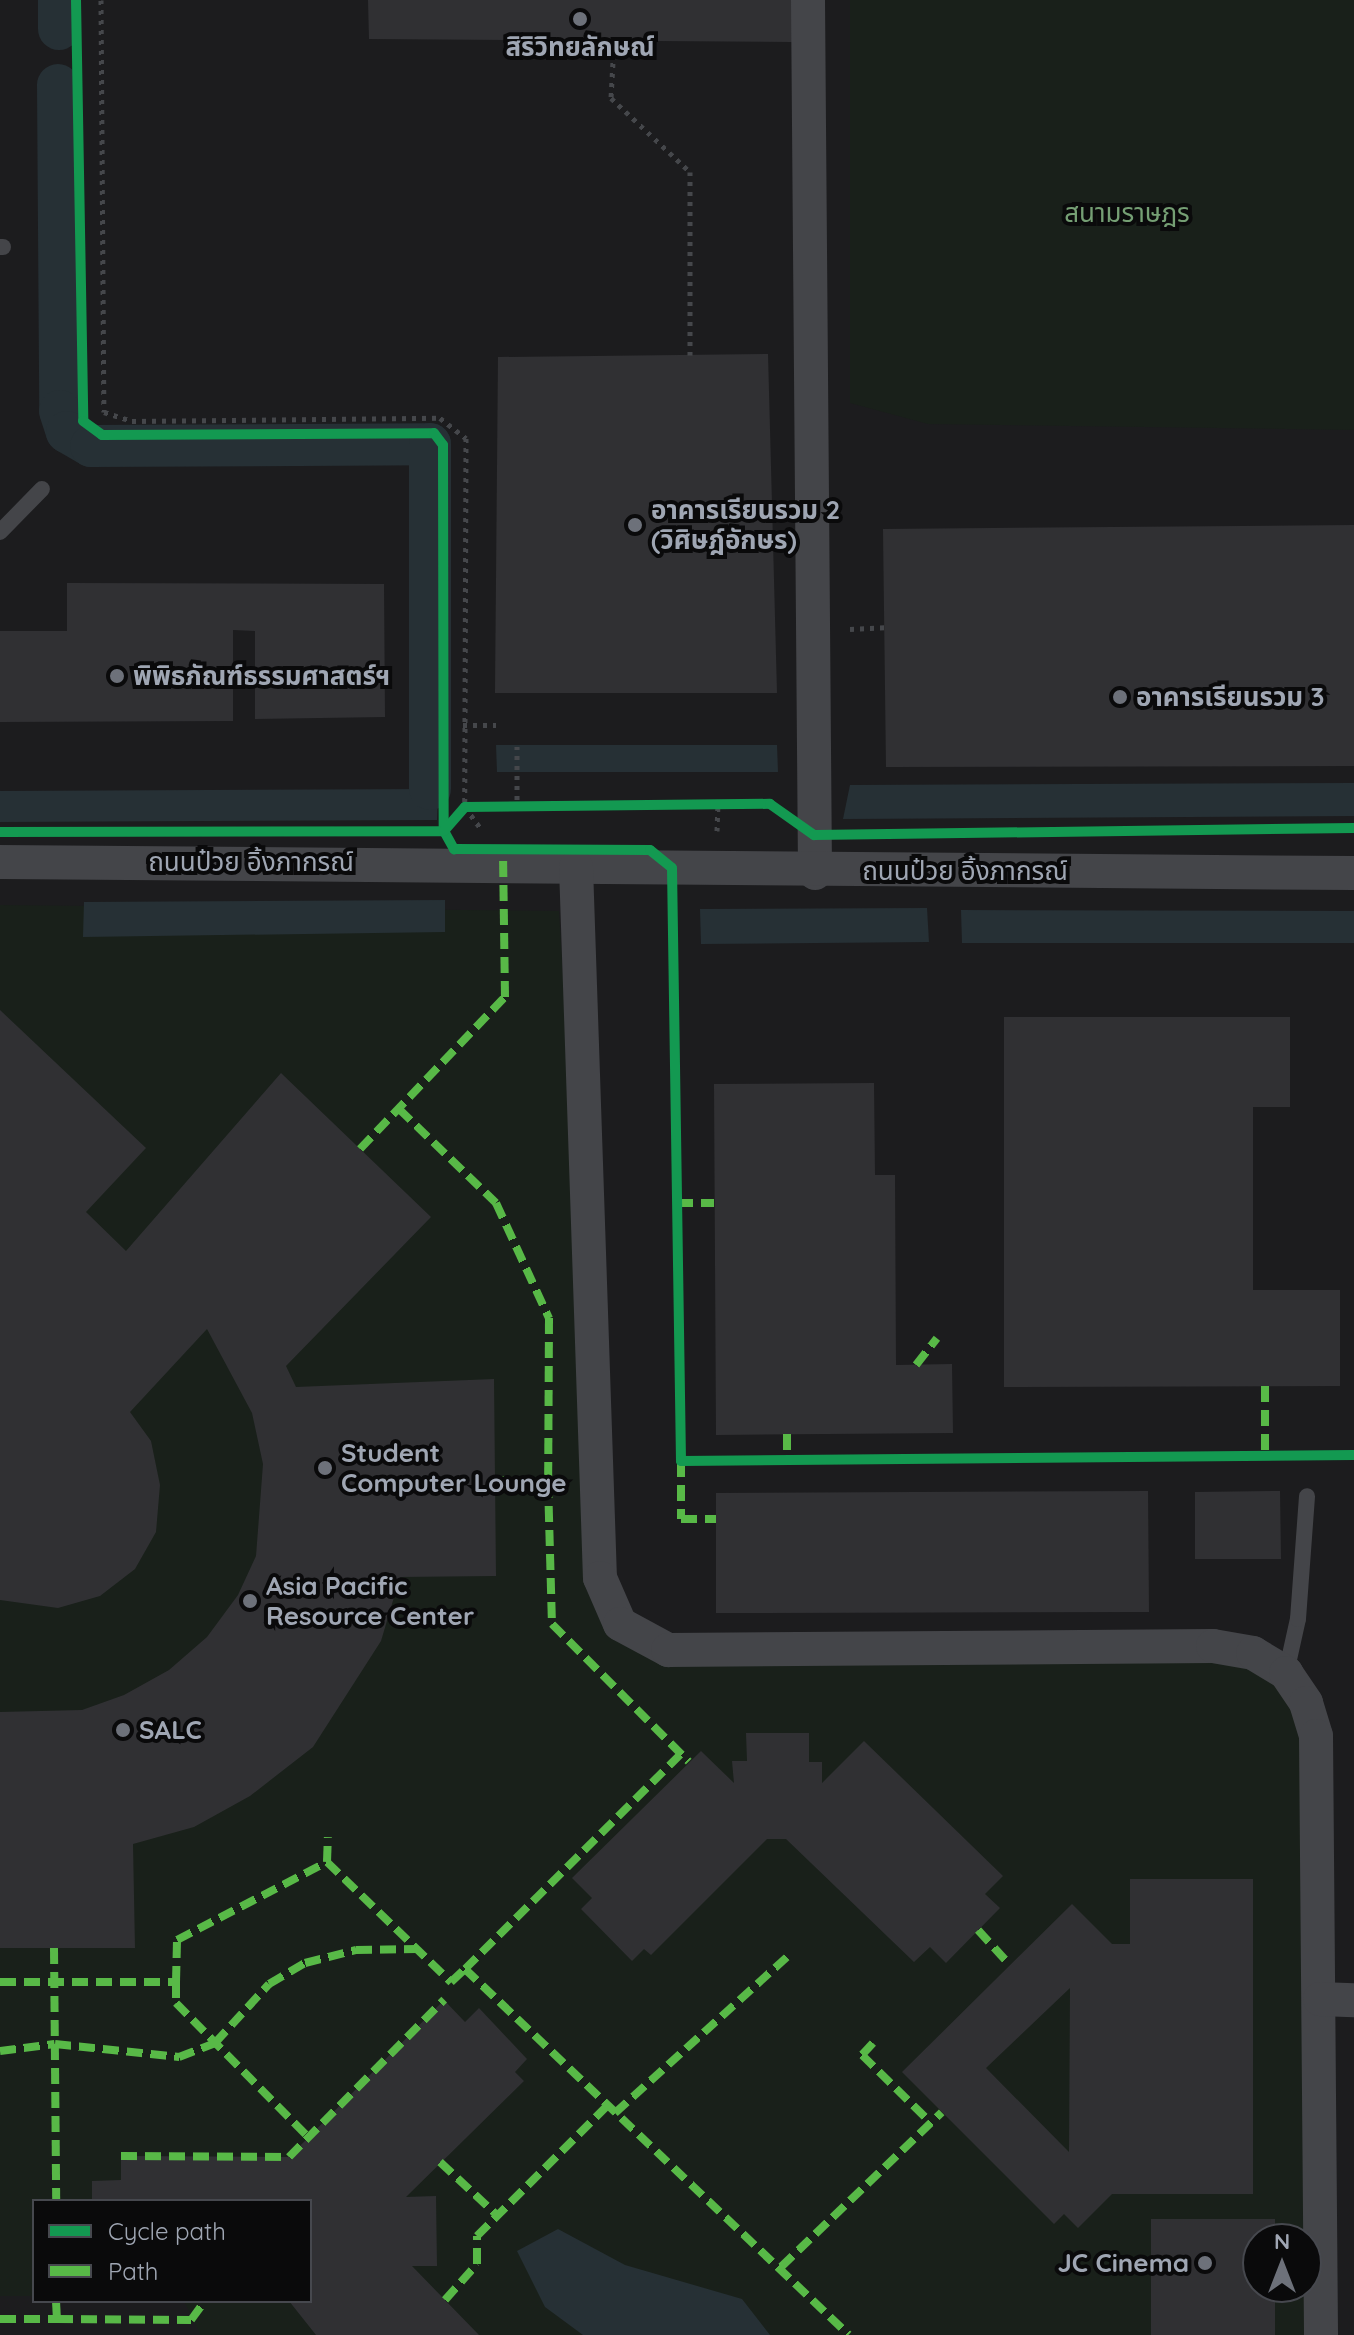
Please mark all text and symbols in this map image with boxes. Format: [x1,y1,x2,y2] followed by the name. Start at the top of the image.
[571,10,589,28] marker: สิริวิทยลักษณ์
[505,31,655,63] place label: สิริวิทยลักษณ์
[1064,197,1190,229] park label: สนามราษฎร
[651,494,840,556] place label: อาคารเรียนรวม 2 (วิศิษฎ์อักษร)
[626,516,644,534] marker: อาคารเรียนรวม 2 (วิศิษฎ์อักษร)
[133,660,390,692] place label: พิพิธภัณฑ์ธรรมศาสตร์ฯ
[108,667,126,685] marker: พิพิธภัณฑ์ธรรมศาสตร์ฯ
[1136,681,1324,713] place label: อาคารเรียนรวม 3
[1111,688,1129,706] marker: อาคารเรียนรวม 3
[148,846,354,878] street label: ถนนป๋วย อิ้งภากรณ์
[862,855,1068,887] street label: ถนนป๋วย อิ้งภากรณ์
[341,1437,566,1498] place label: Student Computer Lounge
[316,1459,334,1477] marker: Student Computer Lounge
[266,1570,474,1632] place label: Asia Pacific Resource Center
[241,1592,259,1610] marker: Asia Pacific Resource Center
[139,1714,202,1746] place label: SALC
[114,1721,132,1739] marker: SALC
[32,2199,312,2303] legend
[108,2216,226,2246] text: Cycle path
[1242,2223,1322,2303] north arrow
[1274,2227,1290,2255] text: N
[1057,2247,1189,2279] place label: JC Cinema
[1196,2254,1214,2272] marker: JC Cinema
[108,2256,159,2286] text: Path

